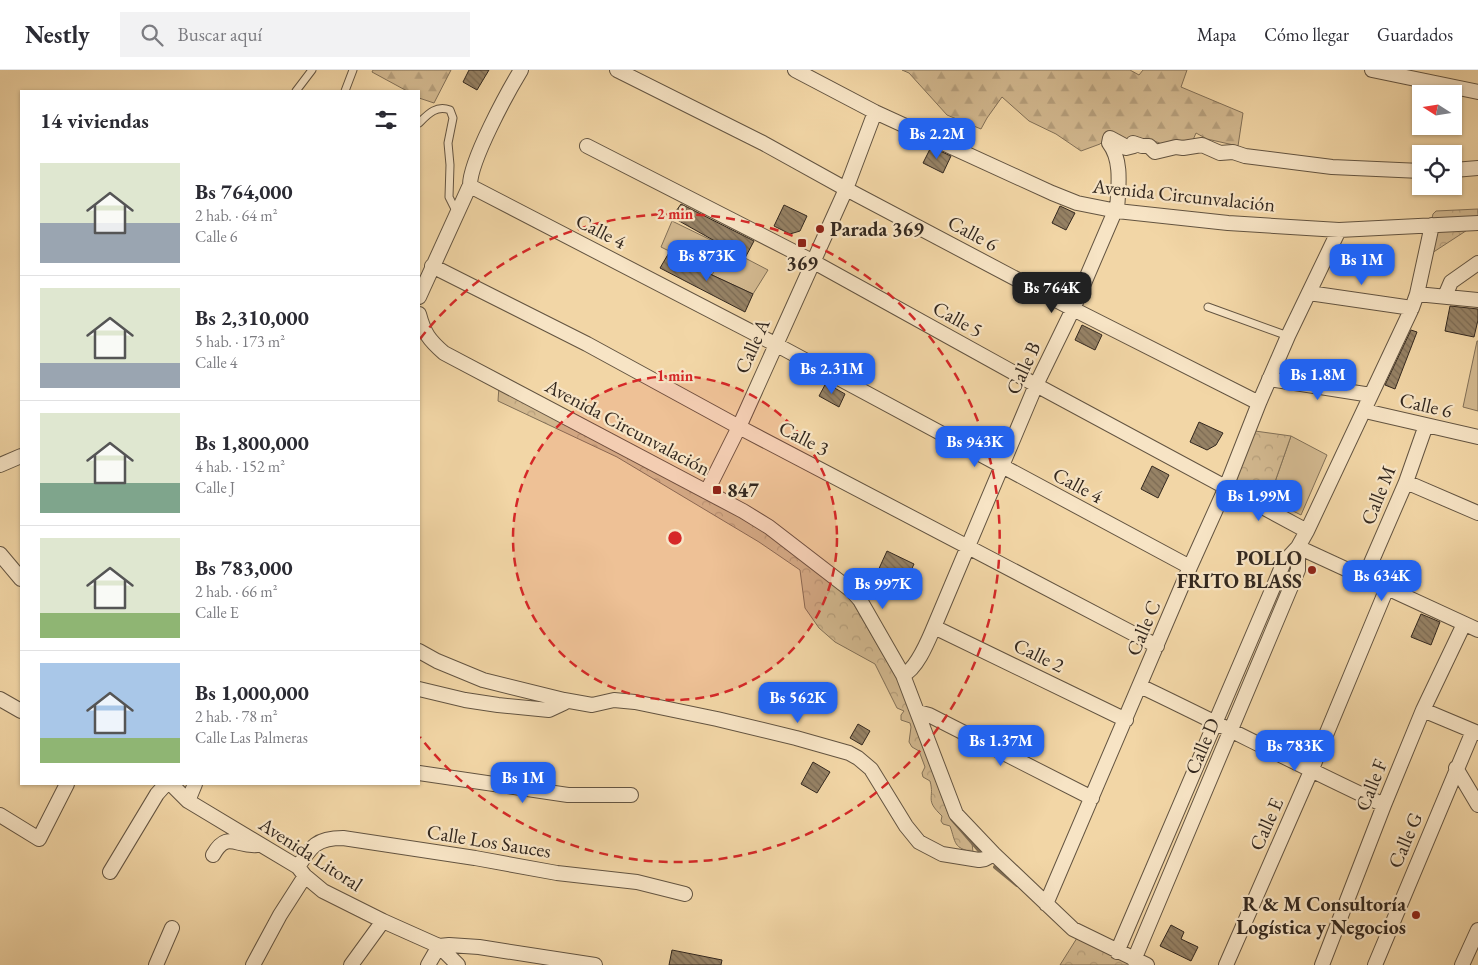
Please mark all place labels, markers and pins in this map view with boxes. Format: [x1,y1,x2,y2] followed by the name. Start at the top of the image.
[891,118,983,160] pin: Bs 2.2M
[830,216,924,242] place label: Parada 369
[814,223,826,235] marker: Parada 369
[796,237,808,249] marker: 369
[661,240,753,282] pin: Bs 873K
[1327,244,1397,286] pin: Bs 1M
[786,250,818,276] place label: 369
[1006,272,1098,314] pin: Bs 764K
[780,352,884,395] pin: Bs 2.31M
[1272,358,1364,401] pin: Bs 1.8M
[929,426,1021,468] pin: Bs 943K
[727,477,759,503] place label: 847
[1207,480,1311,522] pin: Bs 1.99M
[711,484,723,496] marker: 847
[666,529,684,547] centre of rings
[1177,545,1302,594] place label: POLLO FRITO BLASS
[1336,560,1428,602] pin: Bs 634K
[1306,564,1318,576] marker: POLLO FRITO BLASS
[837,568,929,610] pin: Bs 997K
[752,682,844,724] pin: Bs 562K
[949,724,1053,767] pin: Bs 1.37M
[1249,730,1341,772] pin: Bs 783K
[488,762,558,804] pin: Bs 1M
[1236,891,1406,940] place label: R & M Consultoría Logística y Negocios
[1410,909,1422,921] marker: R & M Consultoría Logística y Negocios

